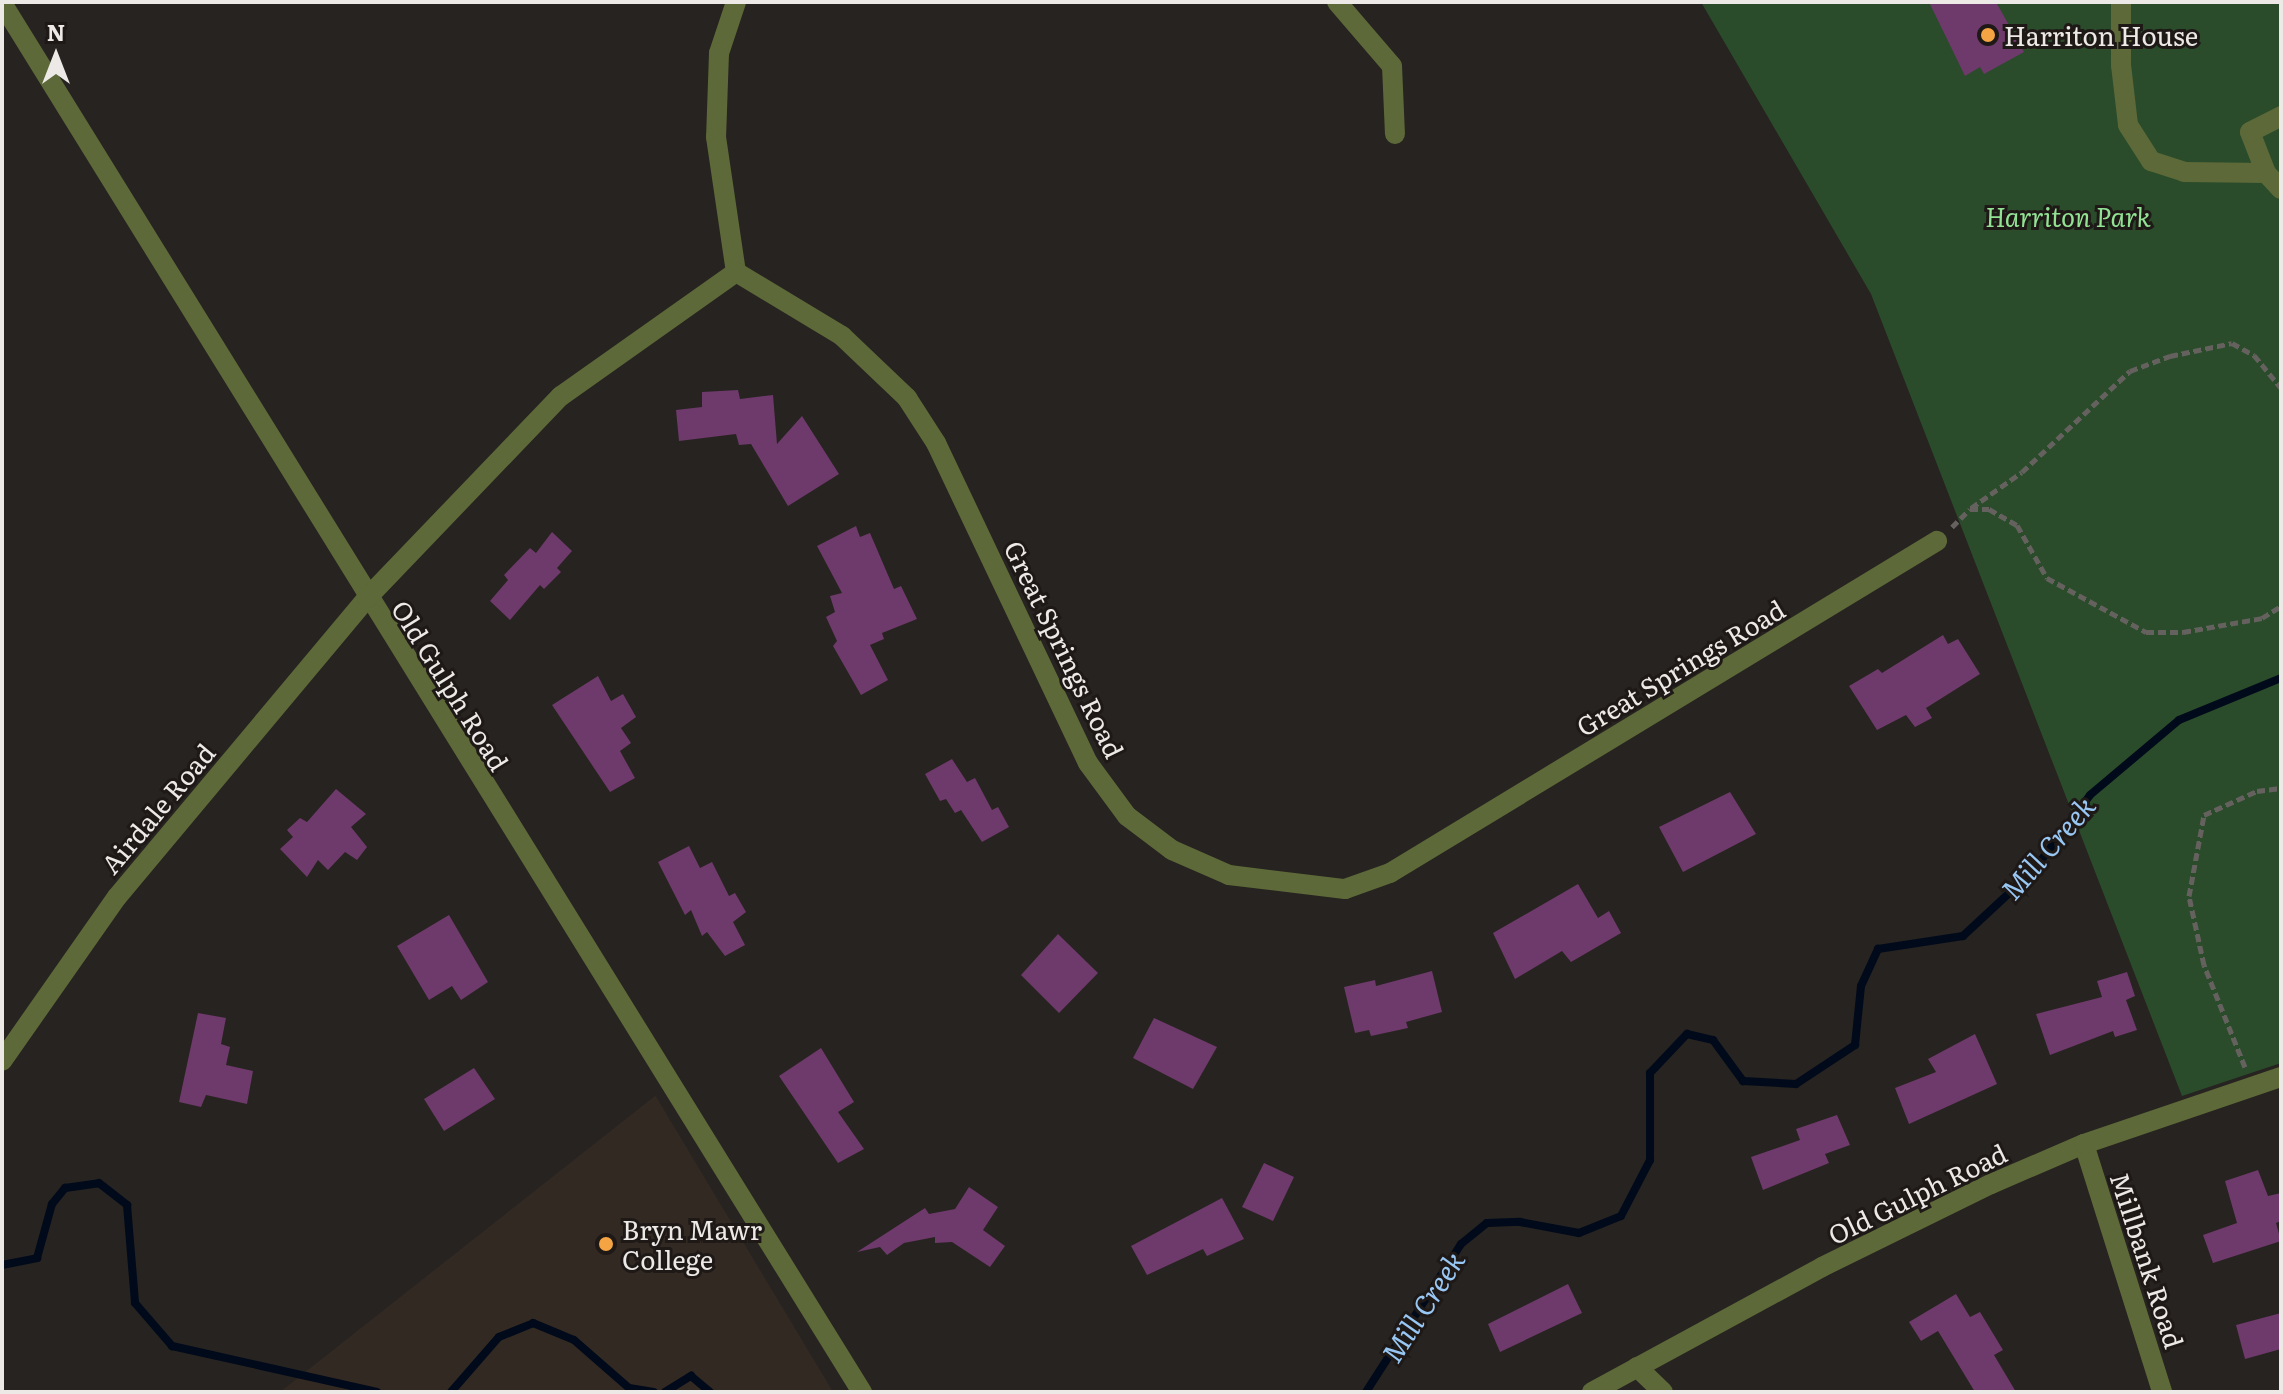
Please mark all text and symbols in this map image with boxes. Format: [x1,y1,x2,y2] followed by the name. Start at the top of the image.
[47,15,65,48] text: N
[16,16,96,96] north arrow
[2004,19,2198,51] place label: Harriton House
[1979,26,1997,44] marker: Harriton House
[1985,200,2151,232] park label: Harriton Park
[999,535,1131,763] street label: Great Springs Road
[1570,592,1790,742] street label: Great Springs Road
[386,594,516,776] street label: Old Gulph Road
[94,737,220,879] street label: Airdale Road
[1993,789,2101,905] water label: Mill Creek
[1823,1136,2011,1250] street label: Old Gulph Road
[2105,1168,2191,1352] street label: Millbank Road
[622,1213,762,1274] place label: Bryn Mawr College
[597,1235,615,1253] marker: Bryn Mawr College
[1374,1244,1470,1368] water label: Mill Creek

